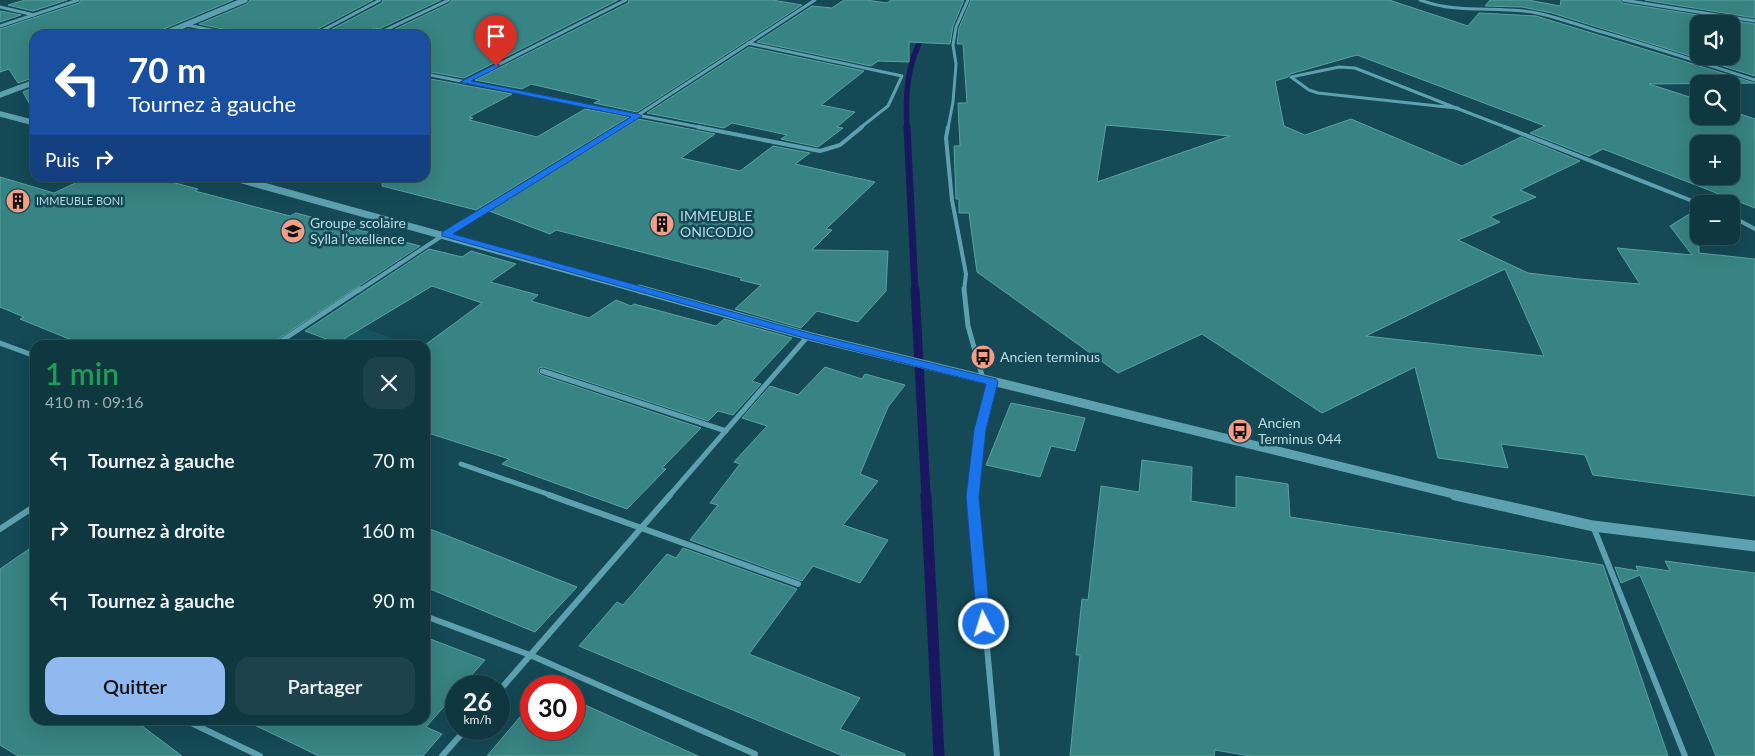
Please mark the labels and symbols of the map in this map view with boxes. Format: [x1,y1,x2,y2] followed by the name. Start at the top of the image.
[475,15,517,66] pin
[5,188,31,214] building icon: IMMEUBLE BONI
[36,194,123,207] place label: IMMEUBLE BONI
[680,207,753,240] place label: IMMEUBLE ONICODJO
[649,211,675,237] building icon: IMMEUBLE ONICODJO
[310,214,406,247] place label: Groupe scolaire Sylla l’exellence
[280,218,306,244] school or university icon: Groupe scolaire Sylla l’exellence
[970,344,996,370] bus stop icon: Ancien terminus
[1000,348,1100,365] place label: Ancien terminus
[1258,414,1342,447] place label: Ancien Terminus 044
[1227,418,1253,444] bus stop icon: Ancien Terminus 044
[957,597,1009,649] position arrow
[520,675,585,740] speed limit sign: 30

